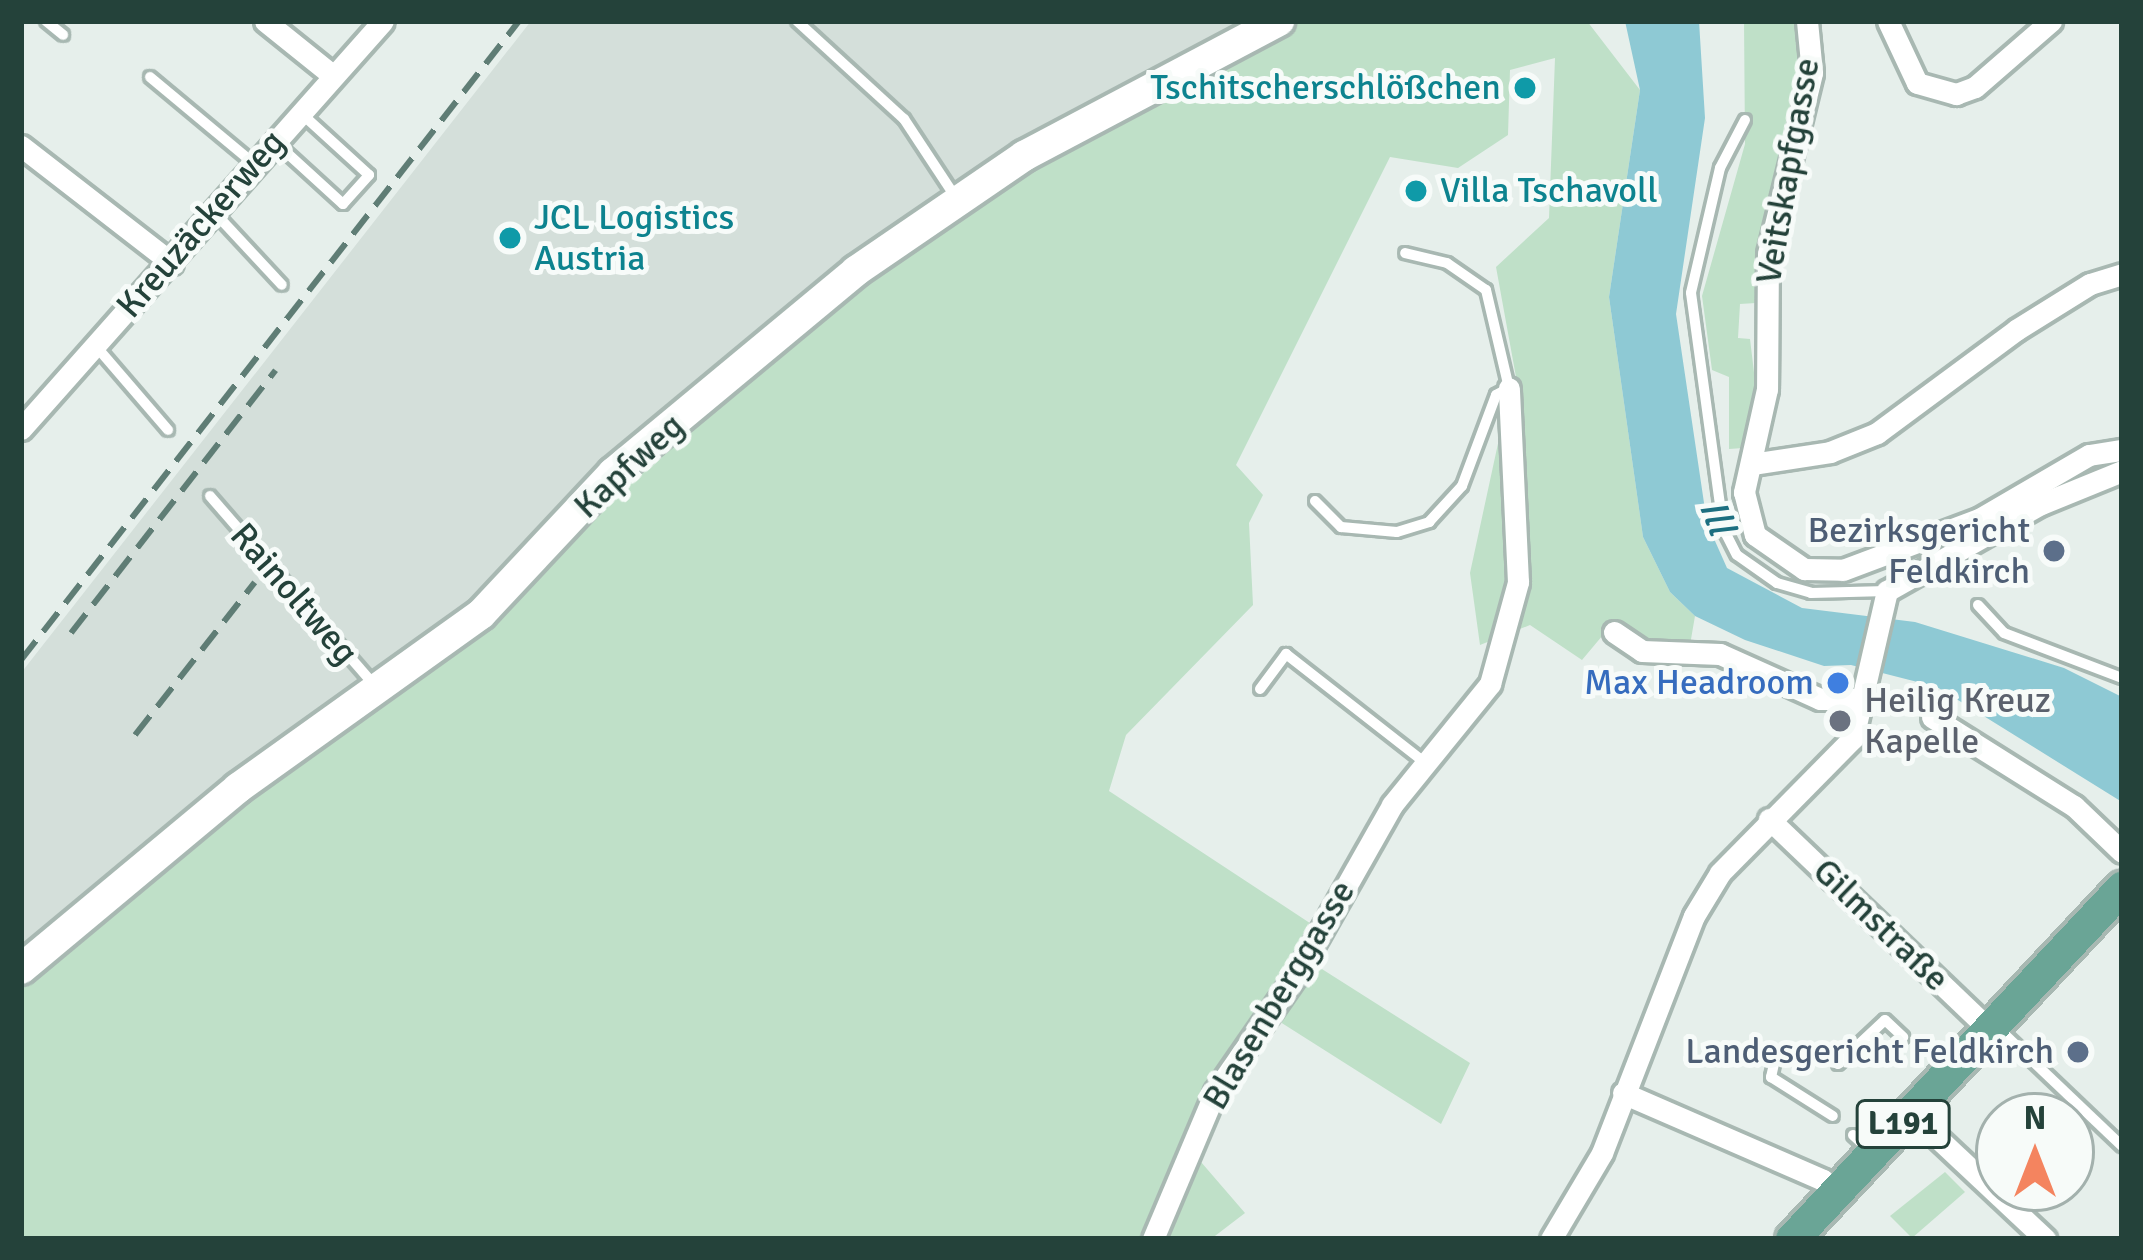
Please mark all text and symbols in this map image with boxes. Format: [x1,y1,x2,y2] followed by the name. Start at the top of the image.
[1747,55,1829,287] street label: Veitskapfgasse
[1150,66,1501,110] place label: Tschitscherschlößchen
[1512,75,1538,101] marker: Tschitscherschlößchen
[108,121,294,327] street label: Kreuzäckerweg
[1440,169,1658,213] place label: Villa Tschavoll
[1403,178,1429,204] marker: Villa Tschavoll
[534,195,734,280] place label: JCL Logistics Austria
[497,225,523,251] marker: JCL Logistics Austria
[565,404,693,528] street label: Kapfweg
[1689,493,1745,541] water label: Ill
[1807,508,2030,593] place label: Bezirksgericht Feldkirch
[221,514,367,674] street label: Rainoltweg
[2041,538,2067,564] marker: Bezirksgericht Feldkirch
[1584,661,1814,705] place label: Max Headroom
[1825,670,1851,696] marker: Max Headroom
[1864,678,2051,763] place label: Heilig Kreuz Kapelle
[1827,708,1853,734] marker: Heilig Kreuz Kapelle
[1804,850,1958,1000] street label: Gilmstraße
[1194,873,1364,1117] street label: Blasenberggasse
[1685,1030,2054,1074] place label: Landesgericht Feldkirch
[2065,1039,2091,1065] marker: Landesgericht Feldkirch
[1975,1092,2095,1212] north arrow
[1855,1097,1951,1151] road number: L191
[2024,1098,2046,1139] text: N

